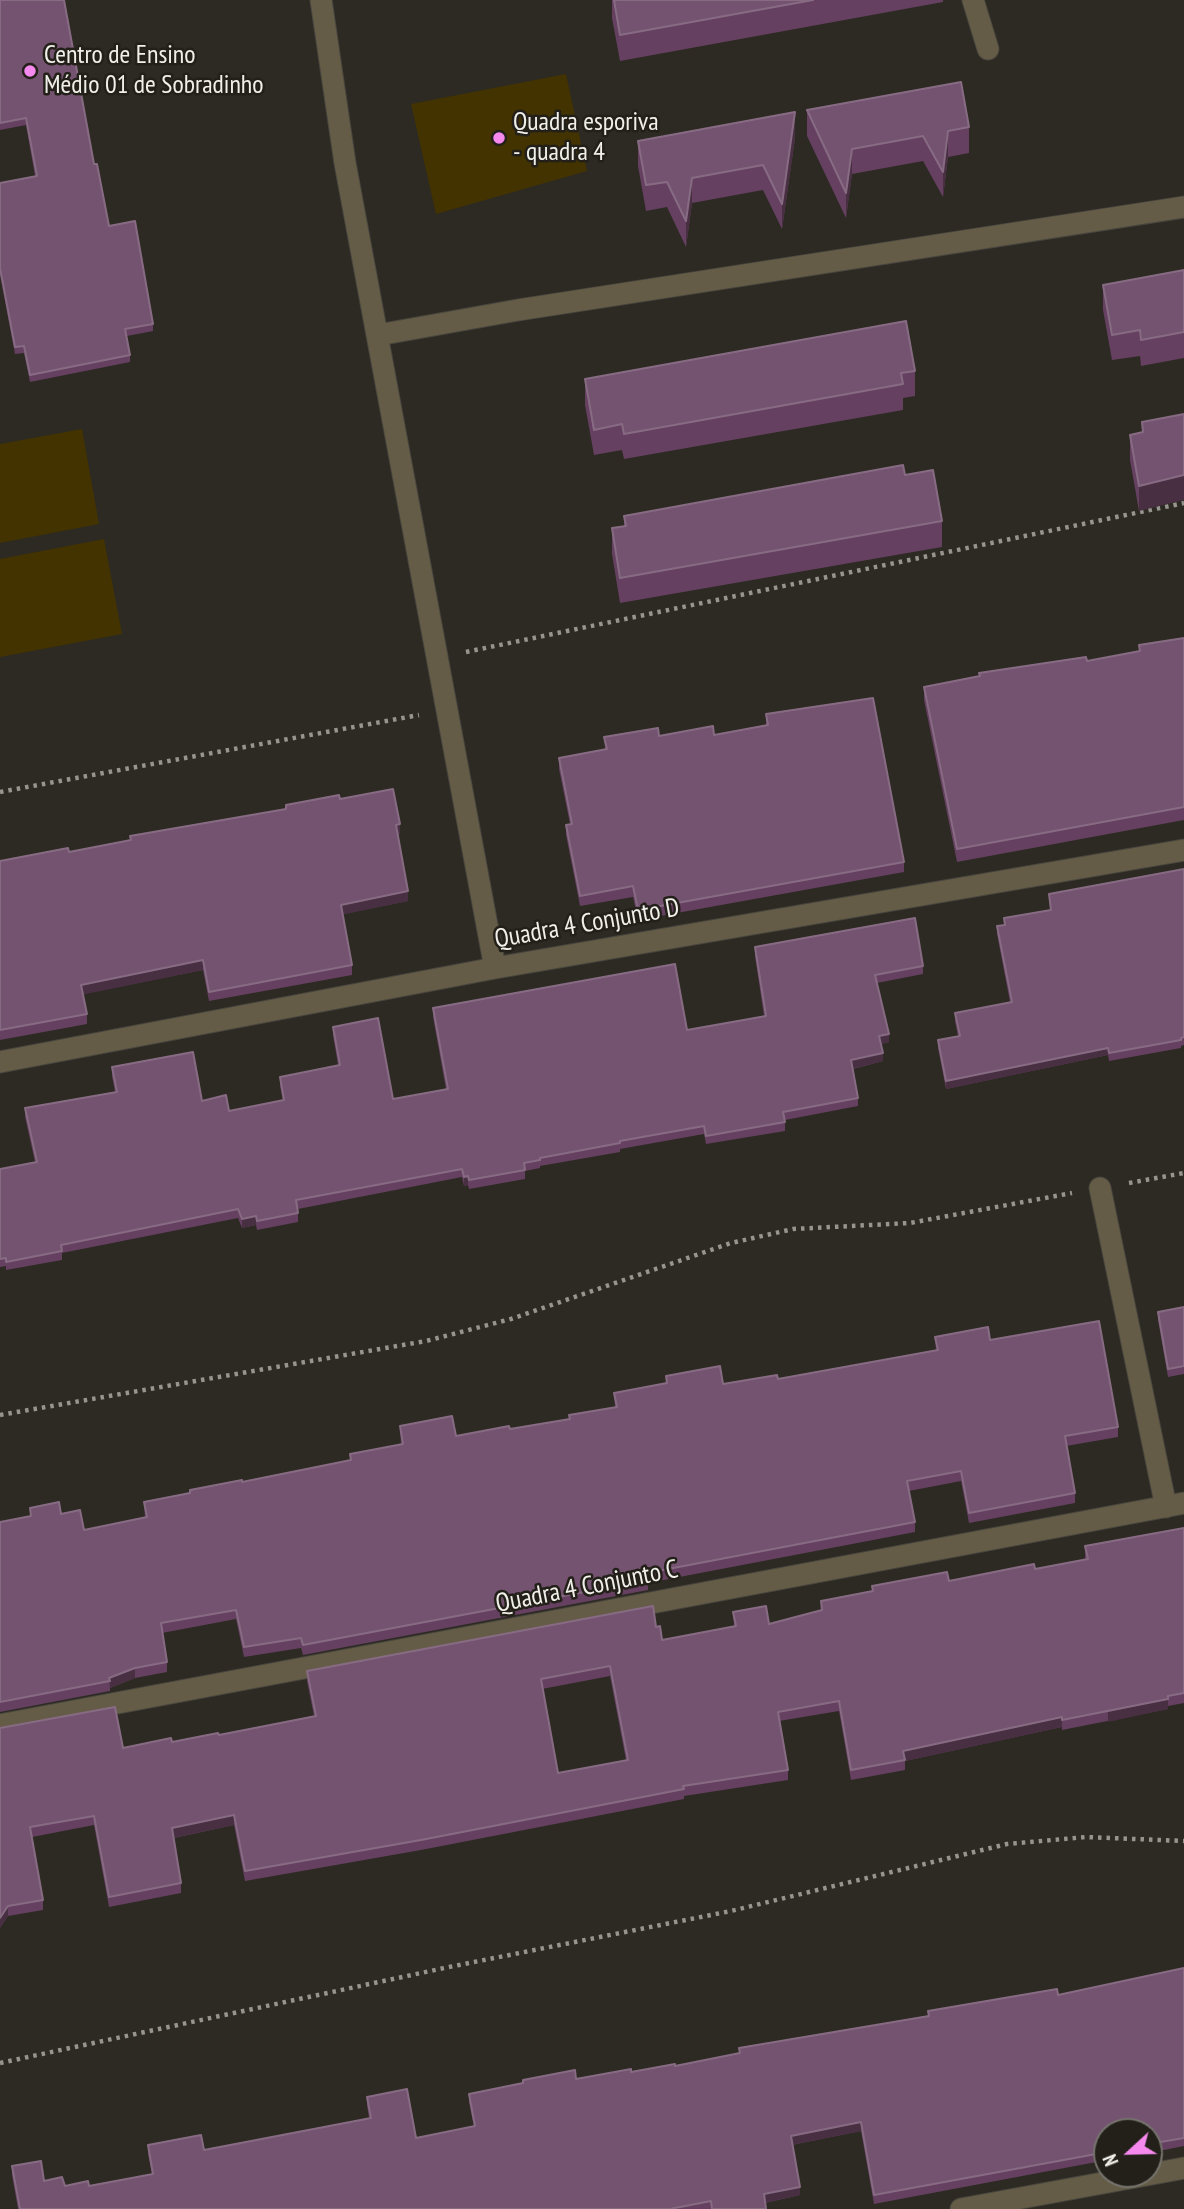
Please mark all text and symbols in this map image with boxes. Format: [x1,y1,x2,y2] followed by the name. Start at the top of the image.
[44,40,264,102] place label: Centro de Ensino Médio 01 de Sobradinho
[22,63,38,79] marker: Centro de Ensino Médio 01 de Sobradinho
[513,107,659,168] place label: Quadra esporiva - quadra 4
[491,130,507,146] marker: Quadra esporiva - quadra 4
[492,892,682,956] street label: Quadra 4 Conjunto D
[493,1554,681,1620] street label: Quadra 4 Conjunto C
[1093,2118,1163,2188] north arrow
[1097,2151,1123,2169] text: N

